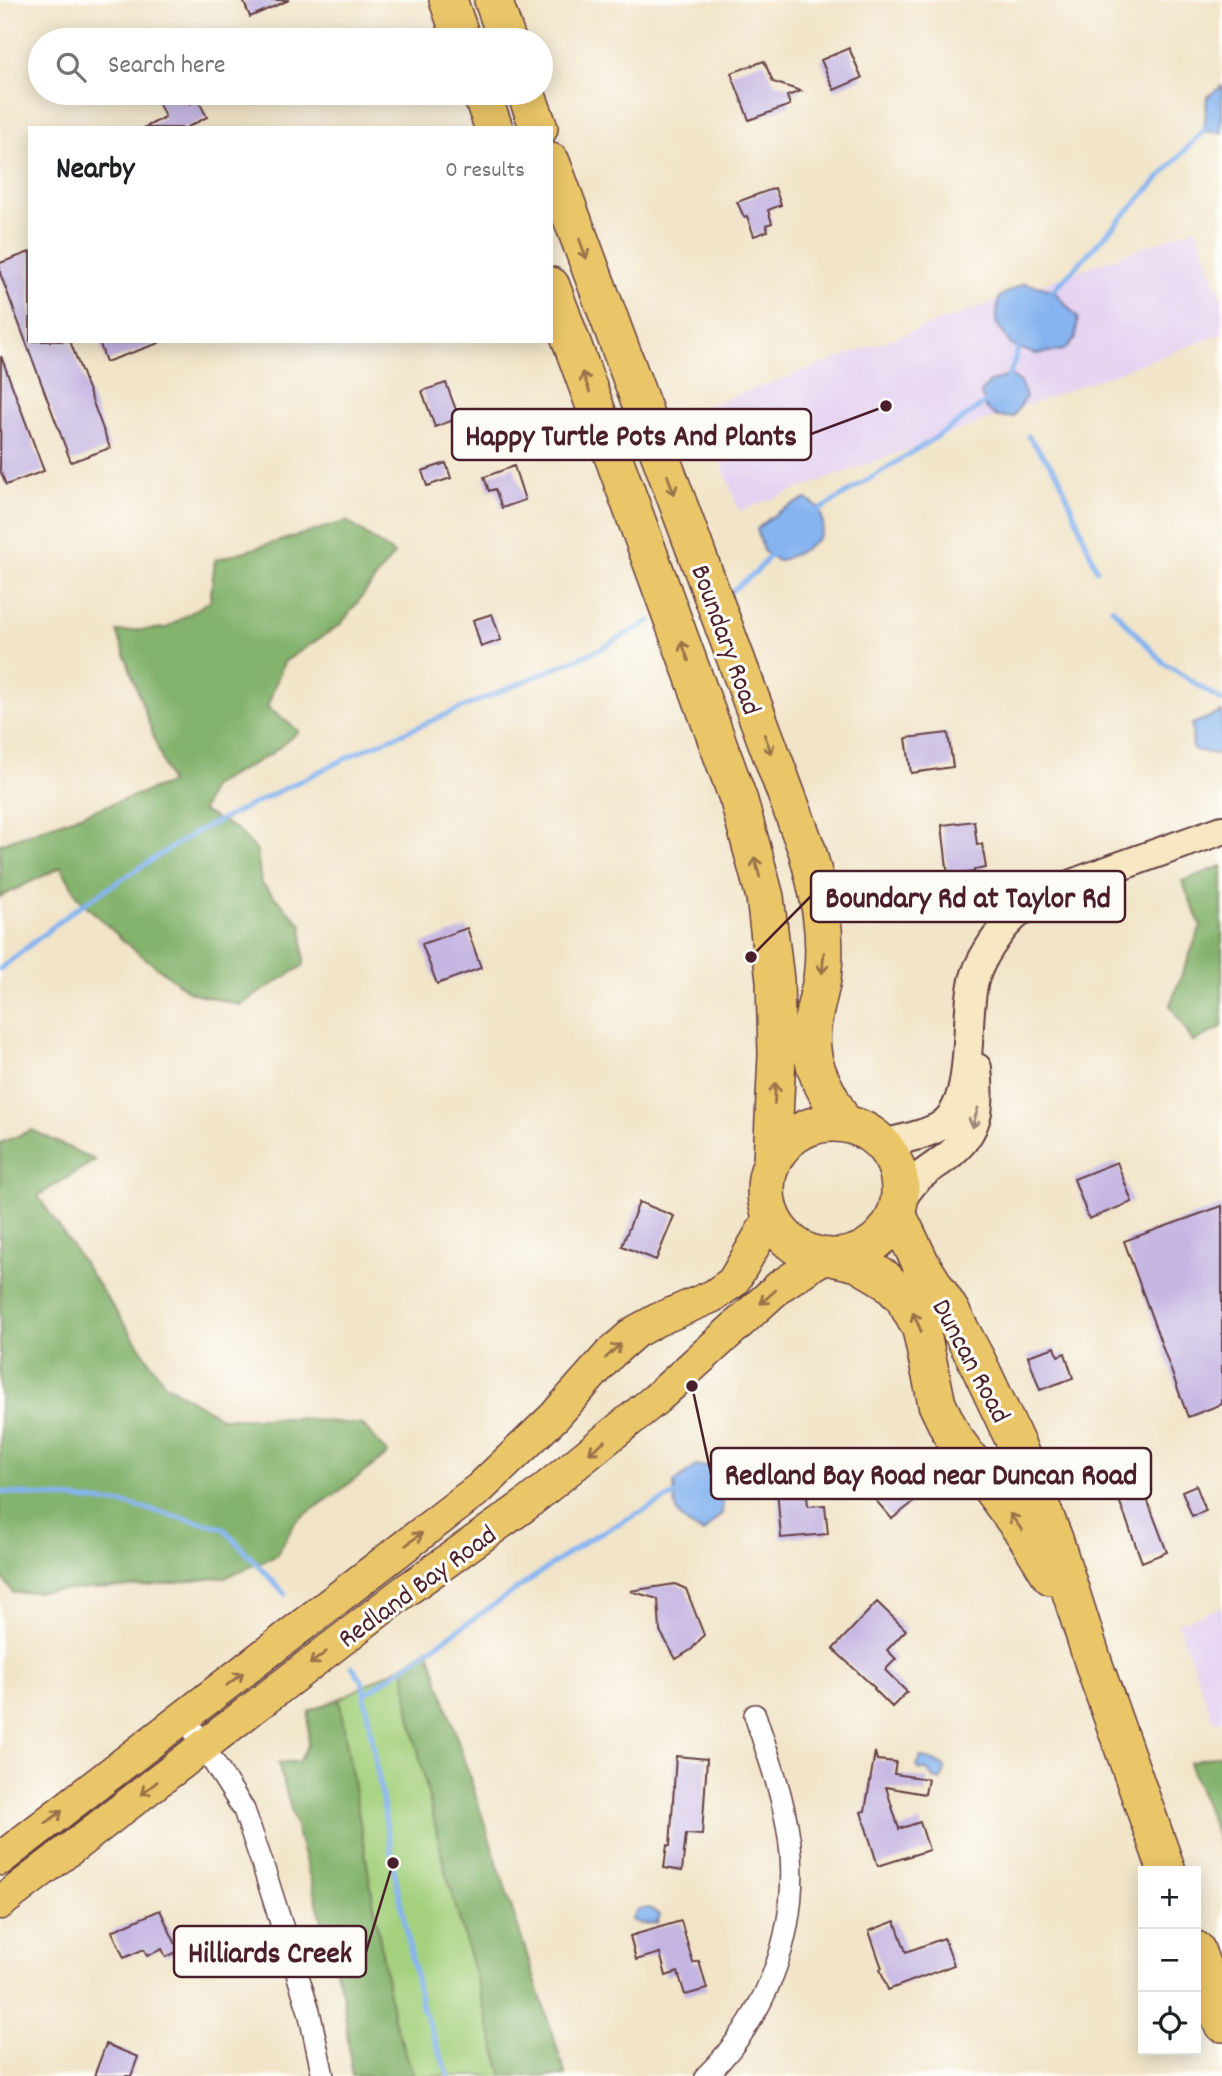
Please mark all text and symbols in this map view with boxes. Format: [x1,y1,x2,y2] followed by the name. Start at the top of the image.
[28,28,553,105] search box
[52,48,90,86] icon: search
[108,48,226,85] text: Search here
[56,150,134,193] text: Nearby
[445,155,525,188] text: 0 results
[578,237,591,259] one-way arrow
[579,372,592,394] one-way arrow
[452,409,811,460] callout: Happy Turtle Pots And Plants
[465,418,797,461] text: Happy Turtle Pots And Plants
[666,474,678,496] one-way arrow
[678,560,769,722] street label: Boundary Road
[677,641,690,663] one-way arrow
[762,733,775,755] one-way arrow
[750,856,763,879] one-way arrow
[811,871,1125,922] callout: Boundary Rd at Taylor Rd
[825,880,1111,923] text: Boundary Rd at Taylor Rd
[816,951,829,973] one-way arrow
[769,1081,782,1104] one-way arrow
[968,1107,981,1129] one-way arrow
[760,1289,778,1305] one-way arrow
[919,1293,1018,1432] street label: Duncan Road
[910,1312,923,1333] one-way arrow
[604,1343,621,1360] one-way arrow
[589,1439,607,1454] one-way arrow
[711,1448,1151,1499] callout: Redland Bay Road near Duncan Road
[725,1457,1137,1500] text: Redland Bay Road near Duncan Road
[1009,1514,1024,1532] one-way arrow
[331,1518,507,1660] street label: Redland Bay Road
[405,1531,423,1546] one-way arrow
[310,1650,328,1665] one-way arrow
[225,1671,243,1686] one-way arrow
[141,1781,159,1796] one-way arrow
[44,1810,63,1825] one-way arrow
[1138,1866,1201,2055] map controls
[1138,1866,1201,1929] button: +
[174,1926,366,1977] callout: Hilliards Creek
[1138,1929,1201,1992] button: −
[188,1935,352,1978] text: Hilliards Creek
[1138,1992,1201,2055] button: locate

